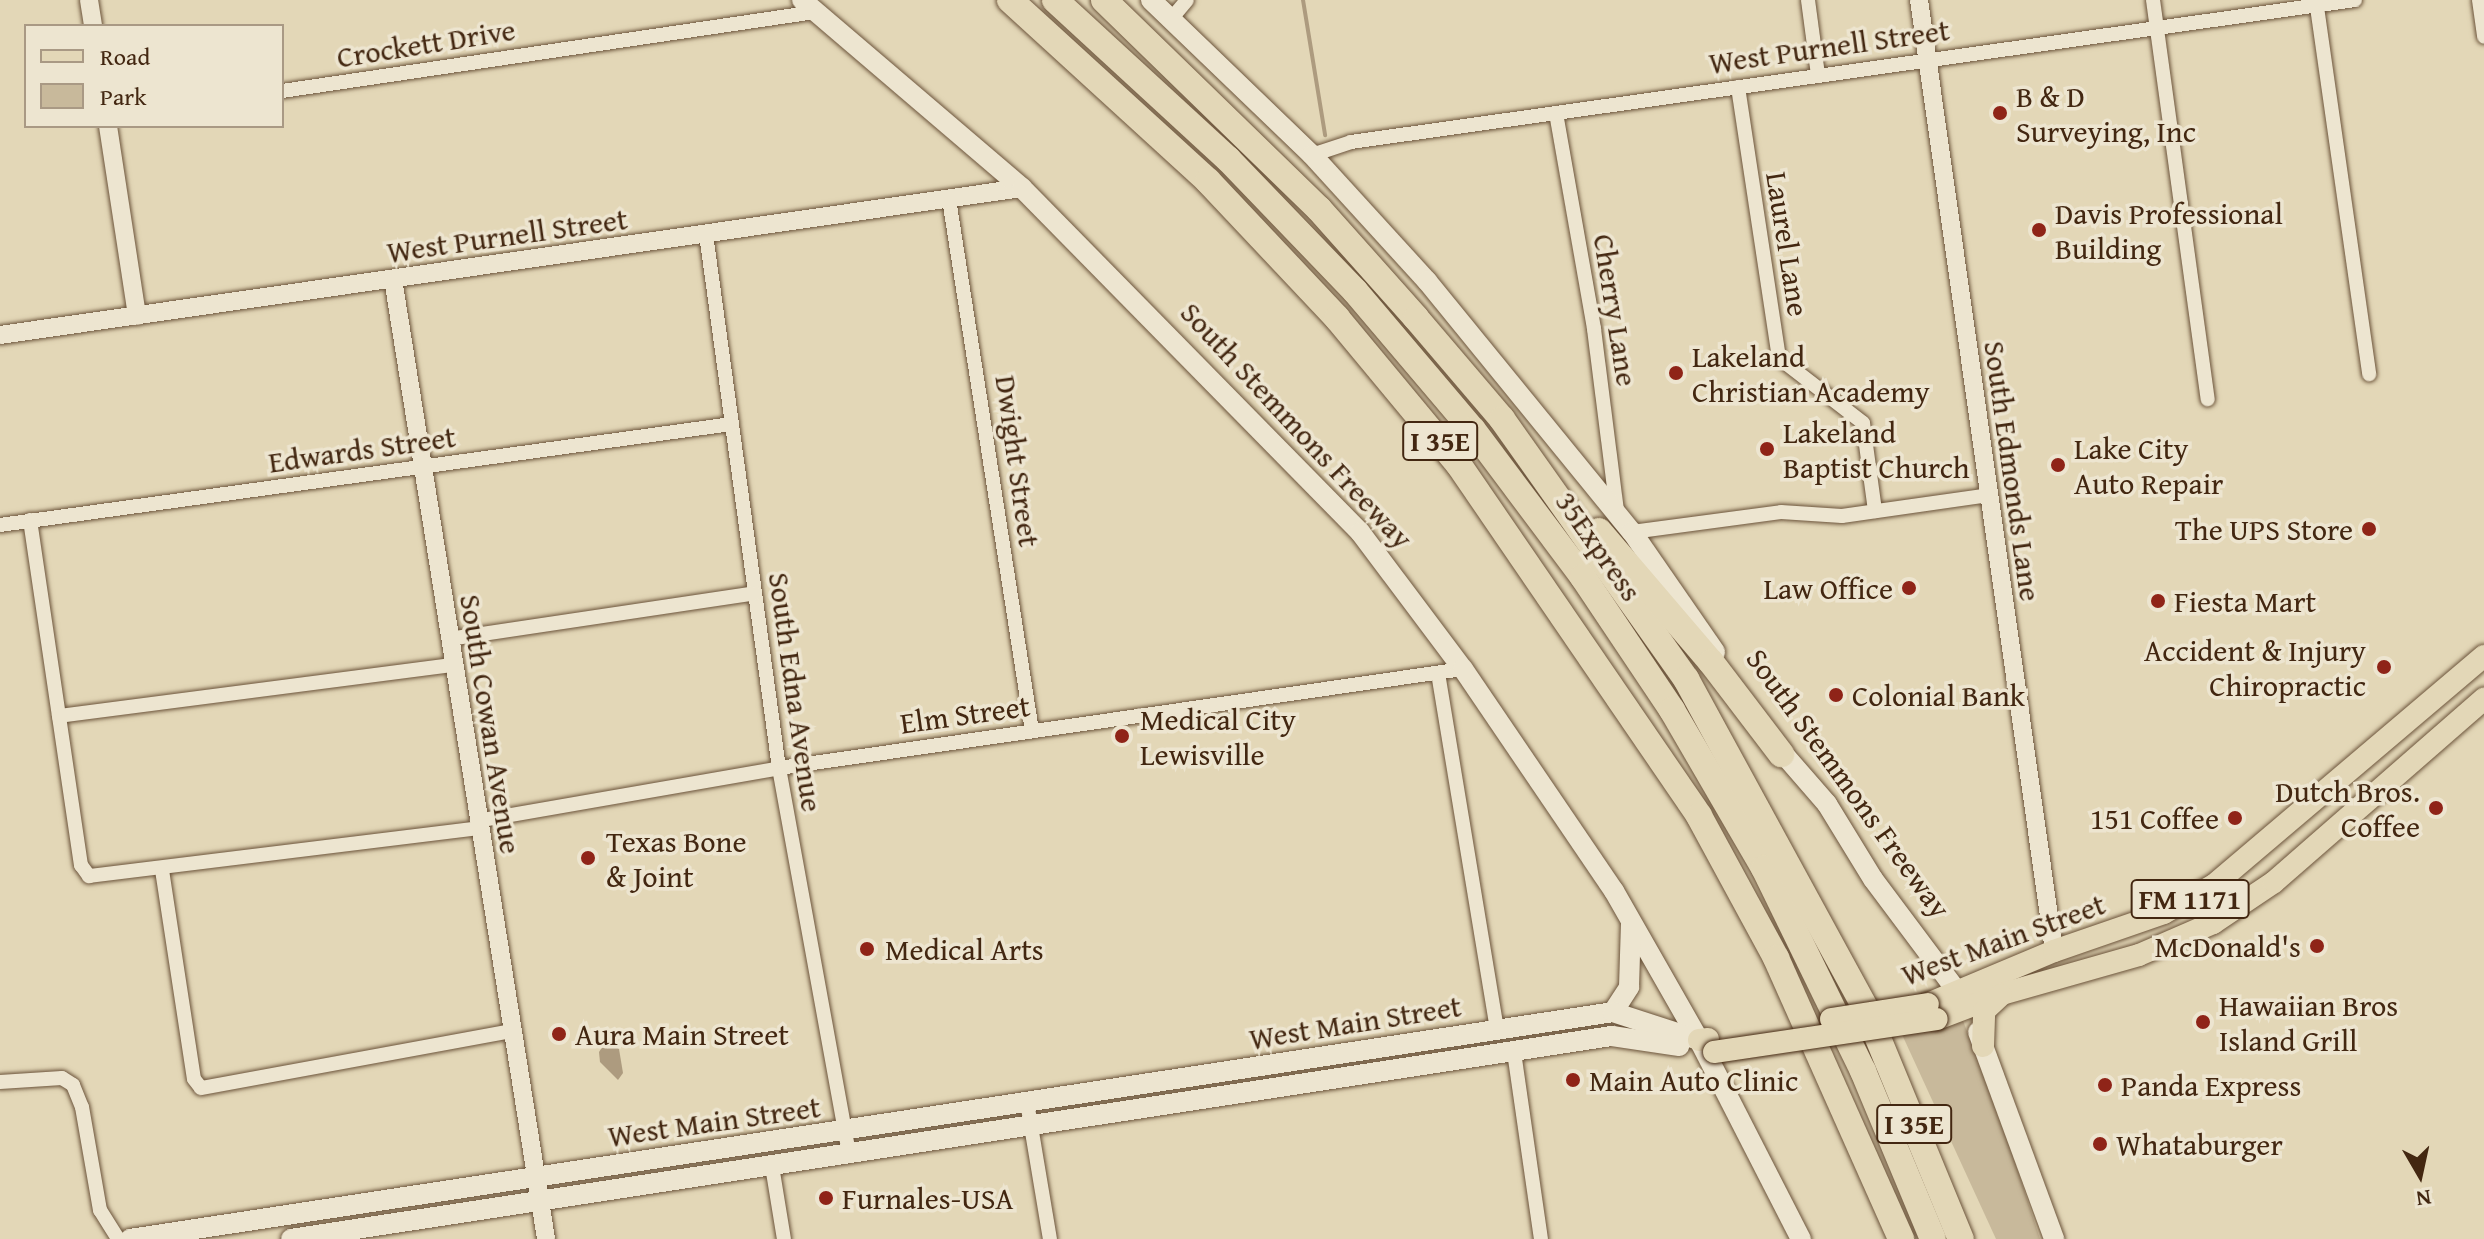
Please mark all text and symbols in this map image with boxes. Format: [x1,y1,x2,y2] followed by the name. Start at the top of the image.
[334,11,518,75] street label: Crockett Drive
[1706,11,1952,81] street label: West Purnell Street
[24,24,284,128] legend
[100,39,150,74] text: Road
[2016,78,2196,148] place label: B & D Surveying, Inc
[100,79,146,114] text: Park
[1991,104,2009,122] marker: B & D Surveying, Inc
[1759,169,1817,319] street label: Laurel Lane
[2055,195,2283,266] place label: Davis Professional Building
[384,200,630,270] street label: West Purnell Street
[2030,221,2048,239] marker: Davis Professional Building
[1586,232,1646,388] street label: Cherry Lane
[1173,294,1421,556] street label: South Stemmons Freeway
[1692,338,1930,408] place label: Lakeland Christian Academy
[1977,339,2049,603] street label: South Edmonds Lane
[1667,364,1685,382] marker: Lakeland Christian Academy
[988,373,1048,549] street label: Dwight Street
[1783,414,1969,484] place label: Lakeland Baptist Church
[1402,417,1478,465] road number: I 35E
[266,418,458,480] street label: Edwards Street
[2074,430,2223,500] place label: Lake City Auto Repair
[1758,440,1776,458] marker: Lakeland Baptist Church
[2049,456,2067,474] marker: Lake City Auto Repair
[1548,484,1650,608] street label: 35Express
[2175,511,2353,547] place label: The UPS Store
[2360,520,2378,538] marker: The UPS Store
[761,570,831,814] street label: South Edna Avenue
[1763,570,1893,606] place label: Law Office
[1900,579,1918,597] marker: Law Office
[2174,583,2316,619] place label: Fiesta Mart
[453,592,529,856] street label: South Cowan Avenue
[2149,592,2167,610] marker: Fiesta Mart
[2144,632,2366,702] place label: Accident & Injury Chiropractic
[1739,641,1959,925] street label: South Stemmons Freeway
[2373,656,2395,678] marker: Accident & Injury Chiropractic
[1852,677,2025,713] place label: Colonial Bank
[1827,686,1845,704] marker: Colonial Bank
[898,687,1032,741] street label: Elm Street
[1140,701,1296,772] place label: Medical City Lewisville
[1111,725,1133,747] marker: Medical City Lewisville
[2275,773,2420,844] place label: Dutch Bros. Coffee
[2427,799,2445,817] marker: Dutch Bros. Coffee
[2090,800,2219,836] place label: 151 Coffee
[2226,809,2244,827] marker: 151 Coffee
[606,823,746,894] place label: Texas Bone & Joint
[577,847,599,869] marker: Texas Bone & Joint
[2130,875,2250,923] road number: FM 1171
[1896,885,2110,993] street label: West Main Street
[2154,928,2301,964] place label: McDonald's
[885,931,1044,967] place label: Medical Arts
[2308,937,2326,955] marker: McDonald's
[856,938,878,960] marker: Medical Arts
[1246,987,1464,1057] street label: West Main Street
[2219,987,2398,1058] place label: Hawaiian Bros Island Grill
[2194,1013,2212,1031] marker: Hawaiian Bros Island Grill
[575,1016,789,1052] place label: Aura Main Street
[550,1025,568,1043] marker: Aura Main Street
[1589,1062,1798,1098] place label: Main Auto Clinic
[2121,1067,2301,1103] place label: Panda Express
[1564,1071,1582,1089] marker: Main Auto Clinic
[2096,1076,2114,1094] marker: Panda Express
[606,1088,822,1154] street label: West Main Street
[1876,1100,1952,1148] road number: I 35E
[2116,1126,2283,1162] place label: Whataburger
[2091,1135,2109,1153] marker: Whataburger
[2380,1135,2460,1215] north arrow
[842,1180,1014,1216] place label: Furnales-USA
[2414,1182,2434,1216] text: N
[817,1189,835,1207] marker: Furnales-USA

